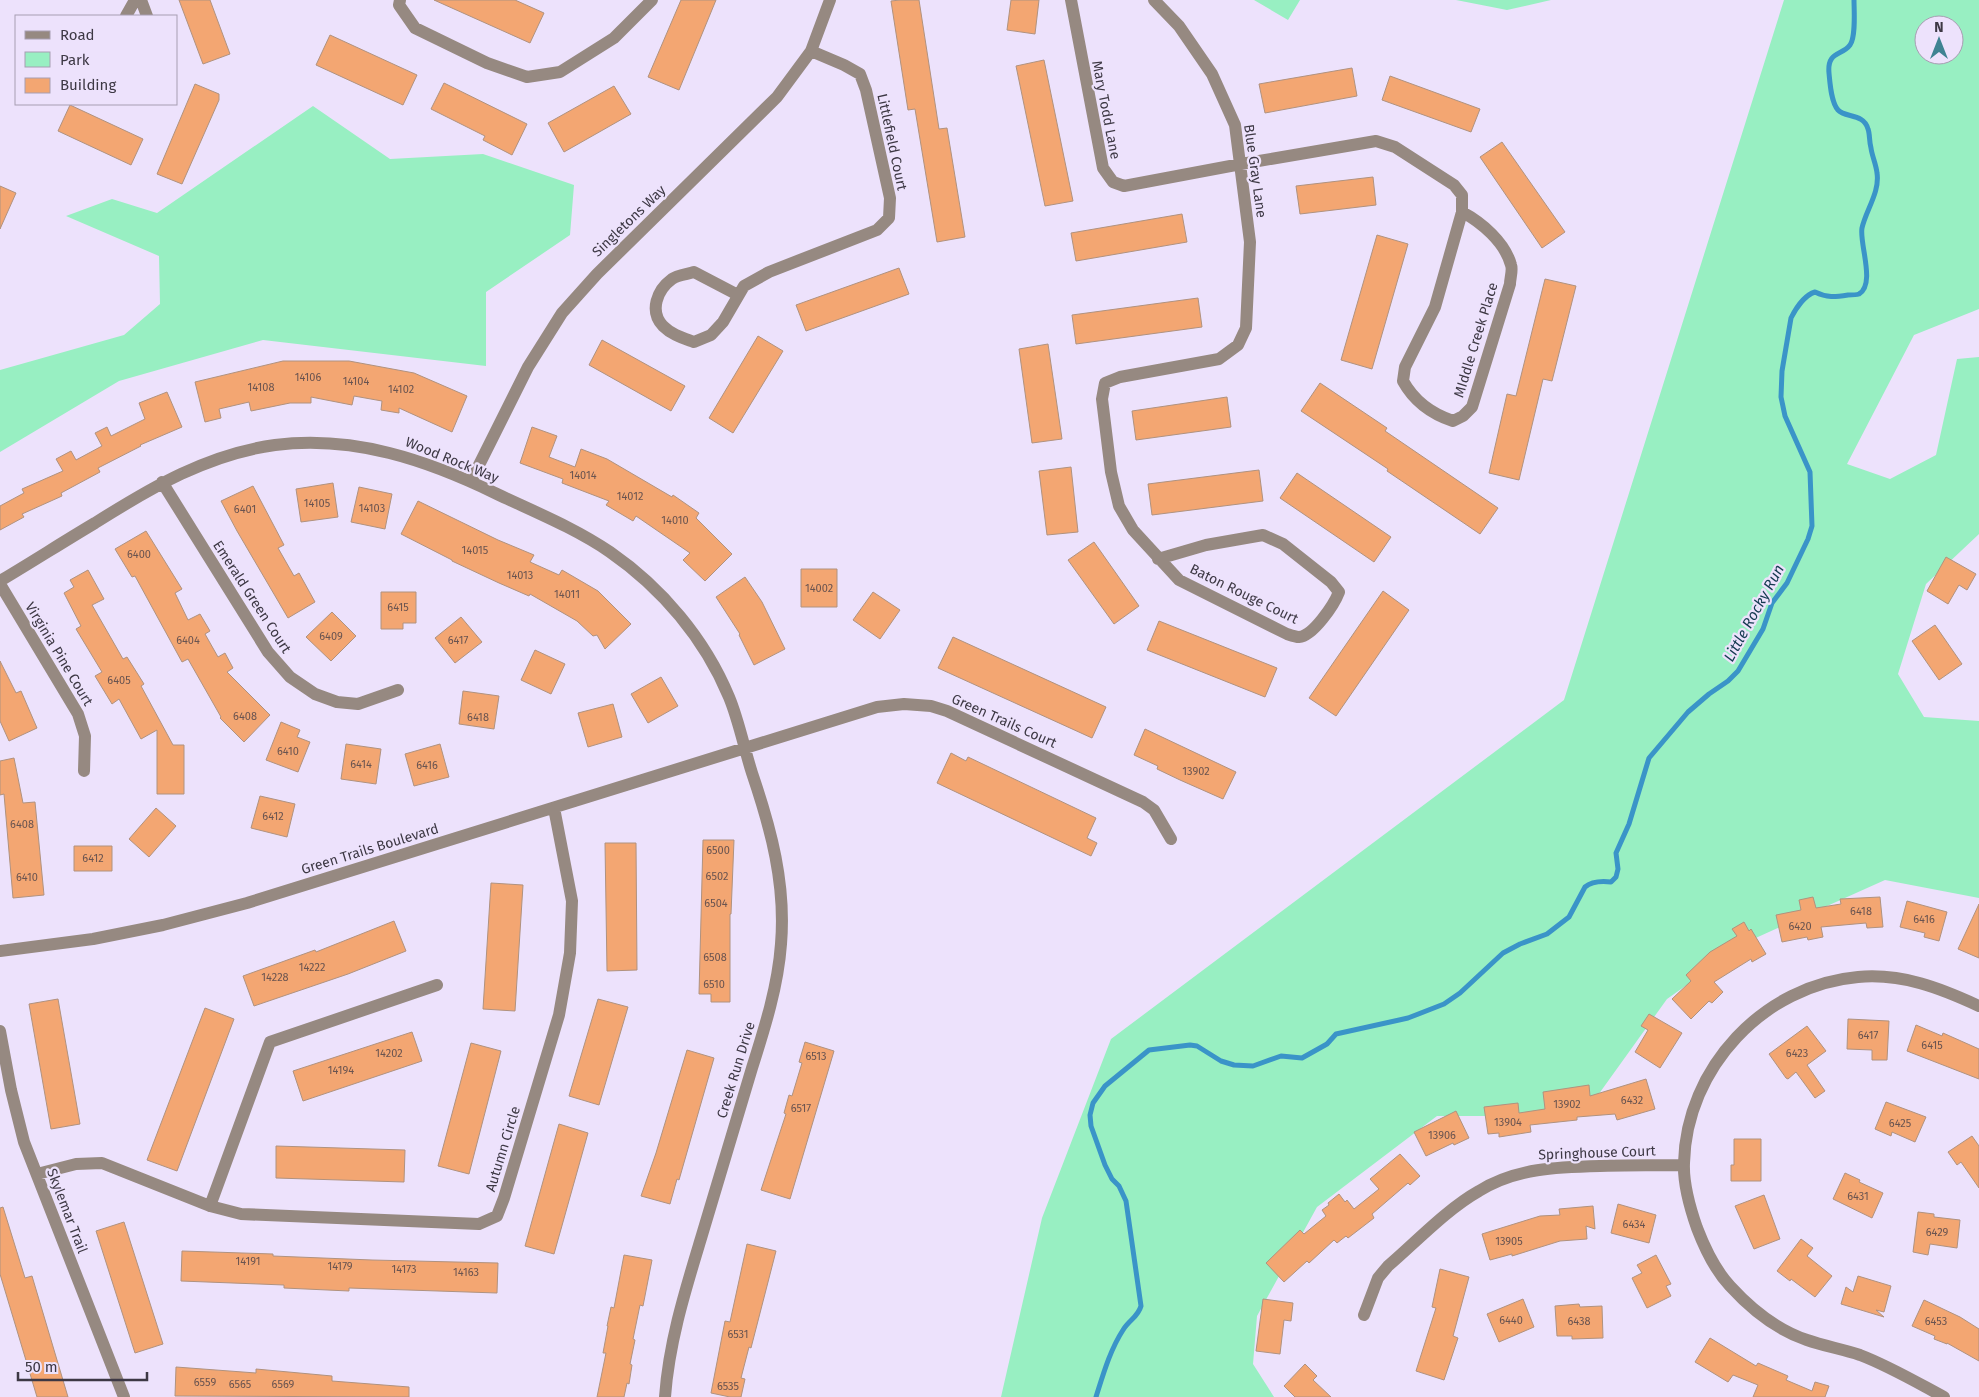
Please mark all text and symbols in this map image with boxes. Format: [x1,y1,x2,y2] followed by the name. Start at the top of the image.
[15,15,178,105] legend
[1914,15,1964,65] north arrow
[1934,19,1944,36] text: N
[60,26,95,44] text: Road
[60,51,90,69] text: Park
[1088,59,1124,161] street label: Mary Todd Lane
[60,76,116,94] text: Building
[873,92,911,193] street label: Littlefield Court
[1240,123,1270,219] street label: Blue Gray Lane
[589,182,669,260] street label: Singletons Way
[1450,280,1502,400] street label: MIddle Creek Place
[295,371,322,384] house number: 14106
[343,375,370,388] house number: 14104
[248,381,274,394] house number: 14108
[388,383,414,396] house number: 14102
[403,434,501,487] street label: Wood Rock Way
[569,469,597,482] house number: 14014
[617,490,643,503] house number: 14012
[304,497,331,510] house number: 14105
[359,502,385,515] house number: 14103
[234,503,256,516] house number: 6401
[661,514,689,527] house number: 14010
[209,538,295,657] street label: Emerald Green Court
[462,544,489,557] house number: 14015
[127,548,151,561] house number: 6400
[1187,560,1302,628] street label: Baton Rouge Court
[1720,561,1788,665] water label: Little Rocky Run
[507,569,533,582] house number: 14013
[805,582,833,595] house number: 14002
[554,588,580,601] house number: 14011
[21,599,97,710] street label: Virginia Pine Court
[387,601,409,614] house number: 6415
[319,630,343,643] house number: 6409
[176,634,200,647] house number: 6404
[448,634,468,647] house number: 6417
[107,674,131,687] house number: 6405
[949,690,1060,752] street label: Green Trails Court
[233,710,257,723] house number: 6408
[467,711,489,724] house number: 6418
[277,745,299,758] house number: 6410
[350,758,372,771] house number: 6414
[416,759,438,772] house number: 6416
[1182,765,1210,778] house number: 13902
[262,810,284,823] house number: 6412
[10,818,34,831] house number: 6408
[299,820,441,878] street label: Green Trails Boulevard
[706,844,730,857] house number: 6500
[82,852,104,865] house number: 6412
[706,870,728,883] house number: 6502
[16,871,38,884] house number: 6410
[704,897,728,910] house number: 6504
[1850,905,1872,918] house number: 6418
[1913,913,1935,926] house number: 6416
[1788,920,1812,933] house number: 6420
[703,951,727,964] house number: 6508
[299,961,325,974] house number: 14222
[261,971,289,984] house number: 14228
[703,978,725,991] house number: 6510
[713,1020,759,1120] street label: Creek Run Drive
[1858,1029,1878,1042] house number: 6417
[1921,1039,1943,1052] house number: 6415
[375,1047,403,1060] house number: 14202
[1786,1047,1808,1060] house number: 6423
[805,1050,827,1063] house number: 6513
[328,1064,354,1077] house number: 14194
[1621,1094,1643,1107] house number: 6432
[1553,1098,1581,1111] house number: 13902
[791,1102,811,1115] house number: 6517
[482,1104,524,1194] street label: Autumn Circle
[1494,1116,1522,1129] house number: 13904
[1889,1117,1912,1130] house number: 6425
[1428,1129,1456,1142] house number: 13906
[1538,1142,1657,1164] street label: Springhouse Court
[43,1166,91,1256] street label: Skylemar Trail
[1847,1190,1869,1203] house number: 6431
[1623,1218,1646,1231] house number: 6434
[1926,1226,1949,1239] house number: 6429
[1495,1235,1523,1248] house number: 13905
[235,1255,261,1268] house number: 14191
[327,1260,353,1273] house number: 14179
[391,1263,417,1276] house number: 14173
[453,1266,479,1279] house number: 14163
[1499,1314,1523,1327] house number: 6440
[1567,1315,1591,1328] house number: 6438
[1925,1315,1947,1328] house number: 6453
[727,1328,749,1341] house number: 6531
[18,1350,146,1382] scale bar
[25,1358,58,1376] text: 50 m
[194,1376,216,1389] house number: 6559
[229,1378,252,1391] house number: 6565
[272,1378,295,1391] house number: 6569
[717,1380,740,1393] house number: 6535

